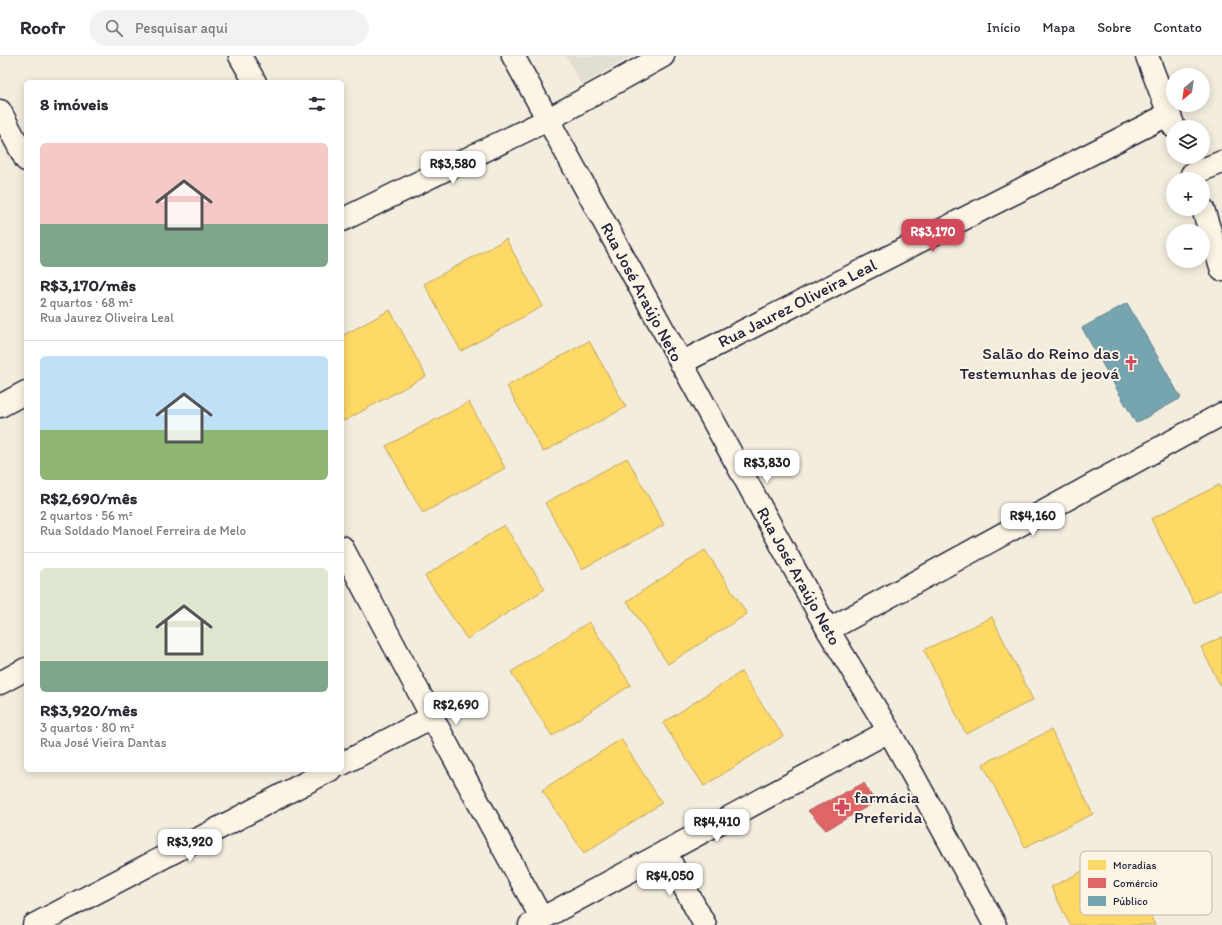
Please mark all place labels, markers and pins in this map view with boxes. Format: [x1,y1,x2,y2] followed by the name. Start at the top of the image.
[416,151,490,185] pin: R$3,580
[896,219,970,253] pin: R$3,170
[960,343,1119,383] place label: Salão do Reino das Testemunhas de jeová
[1122,354,1140,372] church icon: Salão do Reino das Testemunhas de jeová
[730,450,804,484] pin: R$3,830
[996,503,1070,537] pin: R$4,160
[419,692,493,726] pin: R$2,690
[854,787,922,827] place label: farmácia Preferida
[833,798,851,816] pharmacy icon: farmácia Preferida
[680,809,754,843] pin: R$4,410
[153,829,227,863] pin: R$3,920
[633,863,707,897] pin: R$4,050

